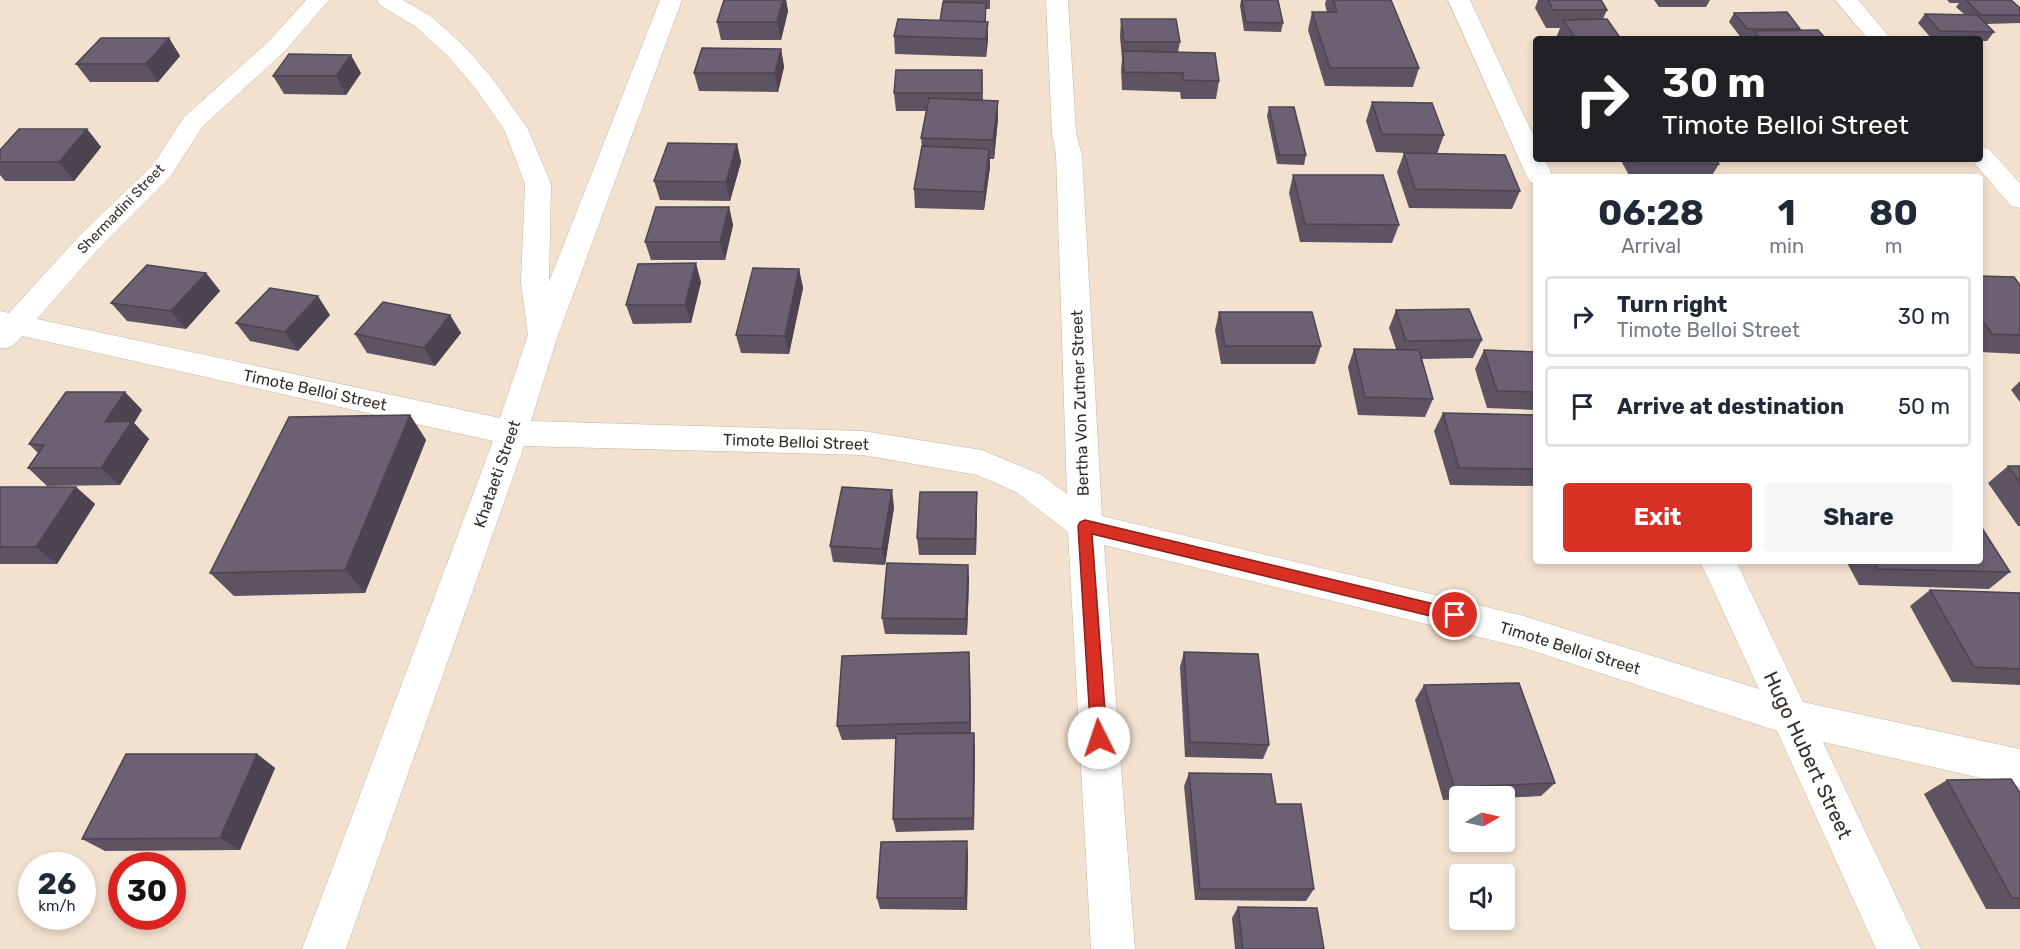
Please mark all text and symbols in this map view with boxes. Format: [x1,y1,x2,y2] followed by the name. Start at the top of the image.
[1662,58,1766,108] text: 30 m
[1563,60,1641,138] icon: right
[1662,109,1909,141] text: Timote Belloi Street
[74,160,168,257] street label: Shermadini Street
[1598,191,1704,234] text: 06:28
[1778,191,1796,234] text: 1
[1869,191,1918,234] text: 80
[1621,234,1681,258] text: Arrival
[1769,234,1804,258] text: min
[1885,234,1902,258] text: m
[1617,291,1727,318] text: Turn right
[1566,300,1599,333] icon: right
[1898,303,1950,330] text: 30 m
[1067,310,1093,496] street label: Bertha Von Zutner Street
[1617,318,1800,342] text: Timote Belloi Street
[242,366,388,414] street label: Timote Belloi Street
[1566,390,1599,423] icon: arrive
[1617,393,1844,420] text: Arrive at destination
[1898,393,1950,420] text: 50 m
[470,418,524,530] street label: Khataeti Street
[723,430,869,454] street label: Timote Belloi Street
[1563,483,1752,552] button: Exit
[1764,483,1953,552] button: Share
[1429,589,1480,640] pin
[1438,598,1471,631] icon: arrive
[1497,618,1643,678] street label: Timote Belloi Street
[1759,667,1857,843] street label: Hugo Hubert Street
[1067,706,1131,770] position arrow
[1449,786,1515,852] north arrow
[1449,786,1515,930] map controls
[108,852,186,930] speed limit sign: 30
[1449,864,1515,930] button: sound
[37,866,77,902] text: 26
[38,897,76,915] text: km/h

